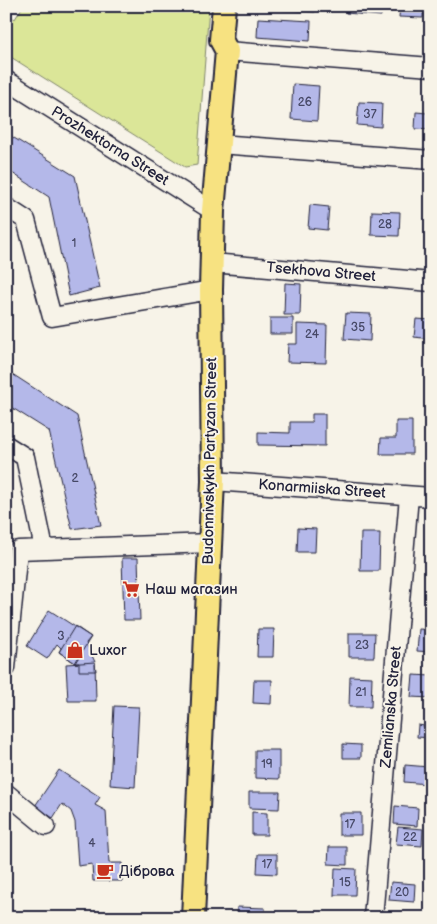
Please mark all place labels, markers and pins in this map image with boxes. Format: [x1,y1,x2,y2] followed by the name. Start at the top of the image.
[121,579,141,599] supermarket icon: Наш магазин
[145,580,238,599] place label: Наш магазин
[65,640,85,660] shop icon: Luxor
[89,641,127,660] place label: Luxor
[95,861,115,881] cafe icon: Діброва
[119,862,175,881] place label: Діброва

